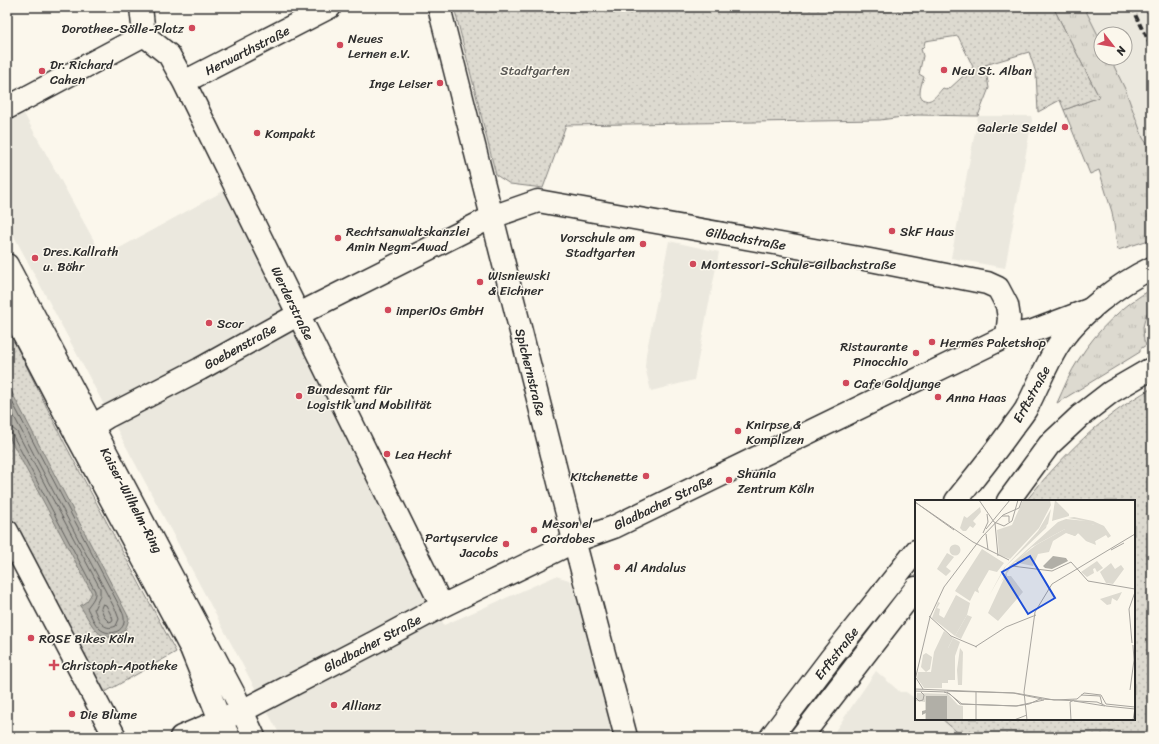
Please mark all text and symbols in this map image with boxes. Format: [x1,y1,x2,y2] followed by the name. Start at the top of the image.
[62,17,185,40] place label: Dorothee-Sölle-Platz
[201,19,294,82] street label: Herwarthstraße
[187,23,197,33] marker: Dorothee-Sölle-Platz
[1093,26,1133,66] north arrow
[348,27,411,65] place label: Neues Lernen e.V.
[335,40,345,50] marker: Neues Lernen e.V.
[1111,42,1132,59] text: N
[50,53,114,91] place label: Dr. Richard Cahen
[500,59,570,82] park label: Stadtgarten
[952,59,1032,82] place label: Neu St. Alban
[939,65,949,75] marker: Neu St. Alban
[37,66,47,76] marker: Dr. Richard Cahen
[369,72,433,95] place label: Inge Leiser
[435,78,445,88] marker: Inge Leiser
[977,116,1057,139] place label: Galerie Seidel
[265,122,316,145] place label: Kompakt
[1060,122,1070,132] marker: Galerie Seidel
[252,128,262,138] marker: Kompakt
[345,220,470,258] place label: Rechtsanwaltskanzlei Amin Negm-Awad
[704,220,788,257] street label: Gilbachstraße
[900,220,954,243] place label: SkF Haus
[560,226,635,264] place label: Vorschule am Stadtgarten
[887,226,897,236] marker: SkF Haus
[333,233,343,243] marker: Rechtsanwaltskanzlei Amin Negm-Awad
[638,239,648,249] marker: Vorschule am Stadtgarten
[43,240,119,278] place label: Dres.Kallrath u. Böhr
[30,253,40,263] marker: Dres.Kallrath u. Böhr
[701,253,897,276] place label: Montessori-Schule-Gilbachstraße
[688,259,698,269] marker: Montessori-Schule-Gilbachstraße
[265,262,321,345] street label: Werderstraße
[488,264,550,302] place label: Wisniewski & Eichner
[475,277,485,287] marker: Wisniewski & Eichner
[396,299,485,322] place label: imperiOs GmbH
[383,305,393,315] marker: imperiOs GmbH
[217,312,244,335] place label: Scor
[200,317,281,376] street label: Goebenstraße
[204,318,214,328] marker: Scor
[509,326,553,419] street label: Spichernstraße
[940,331,1046,354] place label: Hermes Paketshop
[840,335,908,373] place label: Ristaurante Pinocchio
[927,337,937,347] marker: Hermes Paketshop
[911,348,921,358] marker: Ristaurante Pinocchio
[1006,361,1057,427] street label: Erftstraße
[854,372,941,395] place label: Cafe Goldjunge
[307,378,432,416] place label: Bundesamt für Logistik und Mobilität
[841,378,851,388] marker: Cafe Goldjunge
[945,386,1007,409] place label: Anna Haas
[294,391,304,401] marker: Bundesamt für Logistik und Mobilität
[933,392,943,402] marker: Anna Haas
[746,413,804,451] place label: Knirpse & Komplizen
[733,426,743,436] marker: Knirpse & Komplizen
[94,443,169,558] street label: Kaiser-Wilhelm-Ring
[395,443,452,466] place label: Lea Hecht
[382,449,392,459] marker: Lea Hecht
[737,462,814,500] place label: Shunia Zentrum Köln
[570,465,638,488] place label: Kitchenette
[610,468,717,537] street label: Gladbacher Straße
[641,471,651,481] marker: Kitchenette
[724,475,734,485] marker: Shunia Zentrum Köln
[915,500,1135,720] inset map
[542,512,596,550] place label: Meson el Cordobes
[529,525,539,535] marker: Meson el Cordobes
[425,526,499,564] place label: Partyservice Jacobs
[501,539,511,549] marker: Partyservice Jacobs
[624,556,686,579] place label: Al Andalus
[612,562,622,572] marker: Al Andalus
[319,608,426,679] street label: Gladbacher Straße
[808,621,865,685] street label: Erftstraße
[39,627,134,650] place label: ROSE Bikes Köln
[26,633,36,643] marker: ROSE Bikes Köln
[62,654,178,677] place label: Christoph-Apotheke
[49,660,59,670] marker: Christoph-Apotheke
[341,694,382,717] place label: Allianz
[329,700,339,710] marker: Allianz
[80,703,137,726] place label: Die Blume
[67,709,77,719] marker: Die Blume

